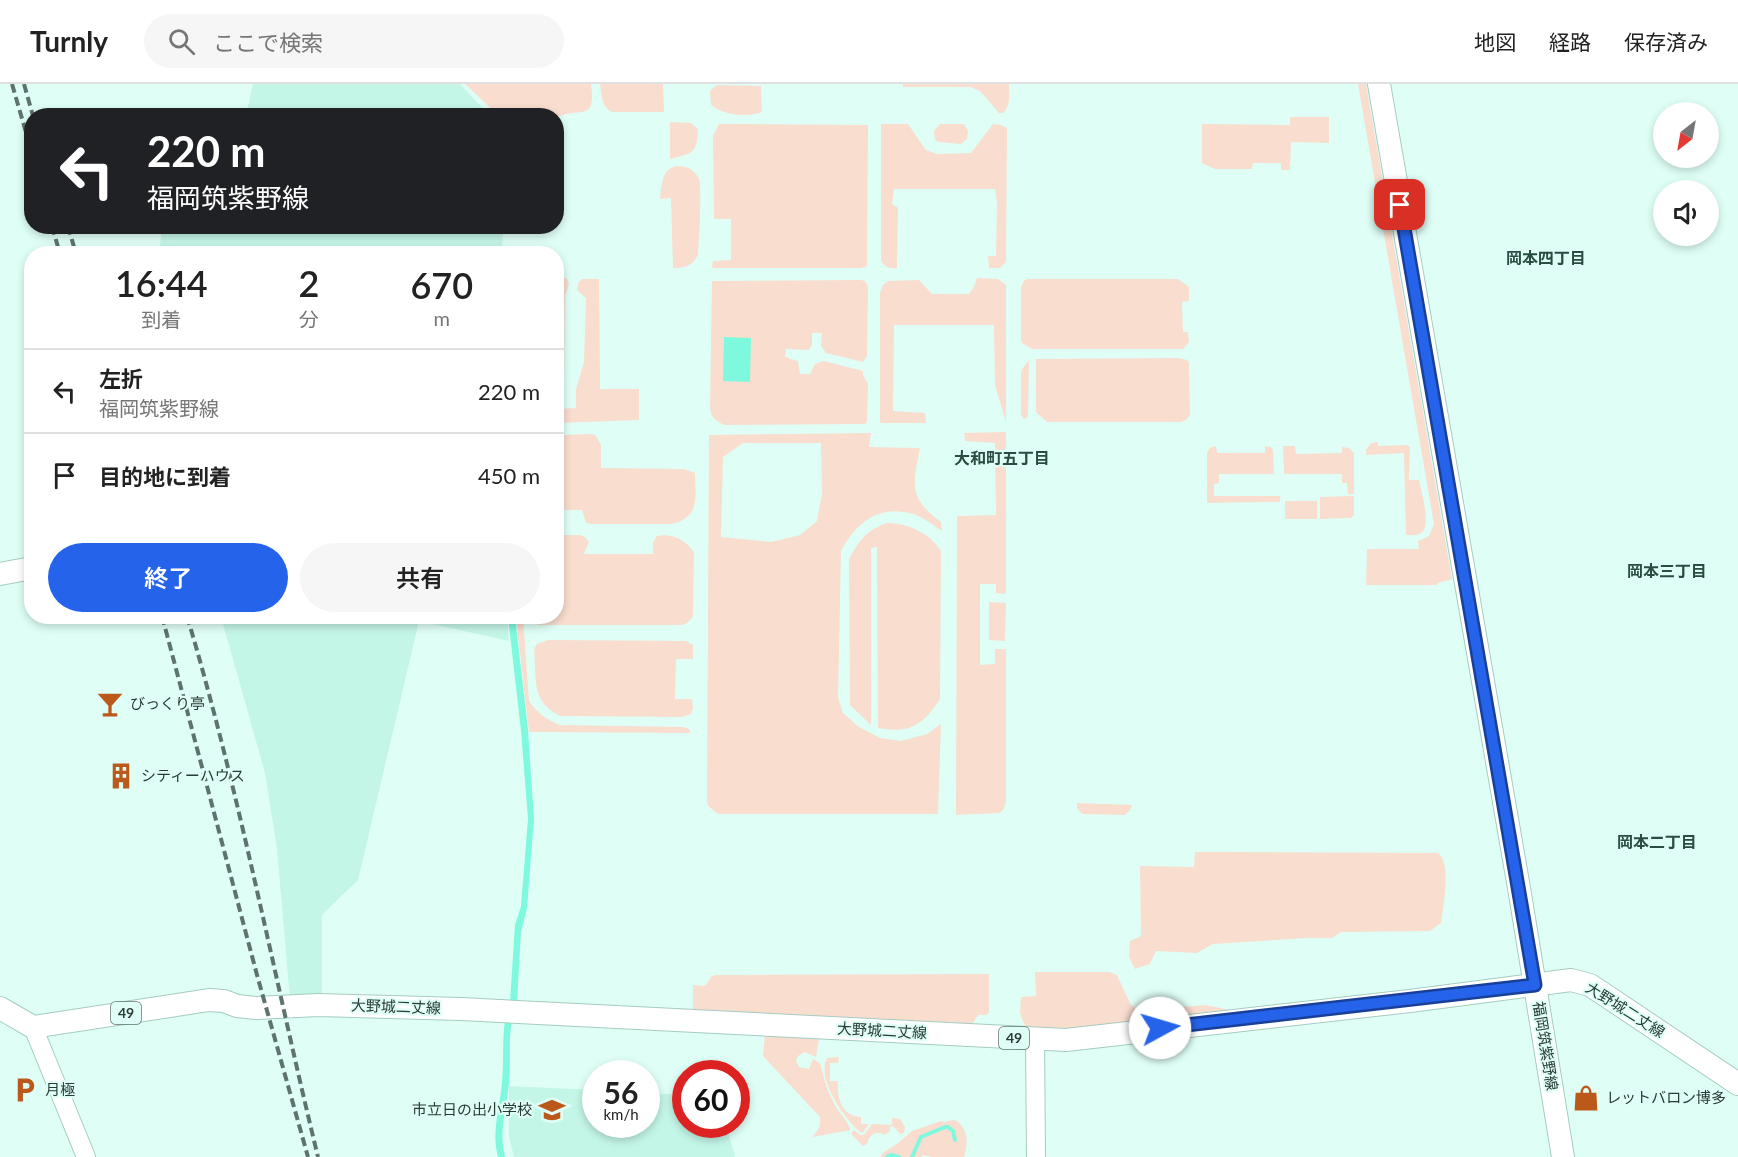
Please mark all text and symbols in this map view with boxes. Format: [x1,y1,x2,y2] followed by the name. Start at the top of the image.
[144,14,564,68] search box
[30,24,108,58] text: Turnly
[165,25,198,58] icon: search
[213,29,323,56] text: ここで検索
[1474,29,1516,54] text: 地図
[1549,29,1591,54] text: 経路
[1624,29,1708,54] text: 保存済み
[1653,102,1719,168] north arrow
[1653,102,1719,246] map controls
[147,126,265,176] text: 220 m
[48,132,126,210] icon: left
[1374,179,1425,230] pin
[1653,180,1719,246] button: sound
[147,181,309,214] text: 福岡筑紫野線
[1383,188,1416,221] icon: arrive
[1506,248,1586,267] district label: 岡本四丁目
[115,261,208,305] text: 16:44
[299,261,319,305] text: 2
[410,263,473,307] text: 670
[433,306,450,330] text: m
[141,307,181,331] text: 到着
[299,307,319,331] text: 分
[99,365,143,392] text: 左折
[48,375,81,408] icon: left
[478,378,540,405] text: 220 m
[99,396,219,420] text: 福岡筑紫野線
[954,448,1050,467] district label: 大和町五丁目
[48,459,81,492] icon: arrive
[478,462,540,489] text: 450 m
[99,463,231,490] text: 目的地に到着
[48,543,288,612] button: 終了
[300,543,540,612] button: 共有
[1627,561,1707,580] district label: 岡本三丁目
[95,689,125,719] bar icon: びっくり亭
[130,694,205,712] place label: びっくり亭
[106,761,136,791] building icon: シティーハウス
[141,766,245,784] place label: シティーハウス
[1617,832,1697,851] district label: 岡本二丁目
[1583,978,1668,1041] street label: 大野城二丈線
[351,995,441,1017] street label: 大野城二丈線
[1128,996,1192,1060] position arrow
[1530,1000,1562,1092] street label: 福岡筑紫野線
[111,1002,141,1024] road number: 49
[837,1019,927,1041] street label: 大野城二丈線
[999,1027,1029,1049] road number: 49
[672,1060,750,1138] speed limit sign: 60
[604,1074,638,1110] text: 56
[10,1075,40,1105] parking icon: 月極
[45,1080,75,1098] place label: 月極
[1571,1083,1601,1113] shop icon: レットバロン博多
[1606,1088,1726,1106] place label: レットバロン博多
[537,1095,567,1125] school or university icon: 市立日の出小学校
[412,1100,532,1118] place label: 市立日の出小学校
[603,1105,639,1123] text: km/h

